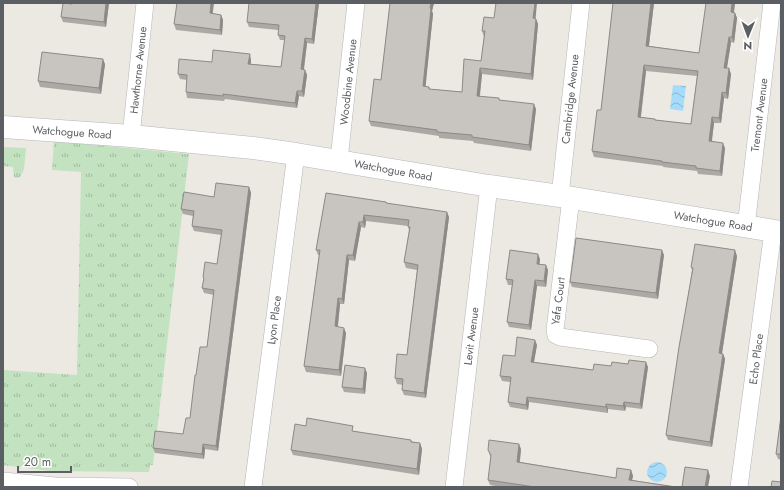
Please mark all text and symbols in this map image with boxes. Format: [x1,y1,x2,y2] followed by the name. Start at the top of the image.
[728,16,768,56] north arrow
[125,25,151,114] street label: Hawthorne Avenue
[336,38,361,126] street label: Woodbine Avenue
[743,38,752,54] text: N
[557,53,583,145] street label: Cambridge Avenue
[747,77,771,153] street label: Tremont Avenue
[32,121,112,143] street label: Watchogue Road
[352,155,434,185] street label: Watchogue Road
[672,207,754,235] street label: Watchogue Road
[547,276,569,326] street label: Yafa Court
[263,294,285,345] street label: Lyon Place
[460,306,483,366] street label: Levit Avenue
[745,332,767,385] street label: Echo Place
[18,448,71,474] scale bar
[24,453,51,471] text: 20 m

